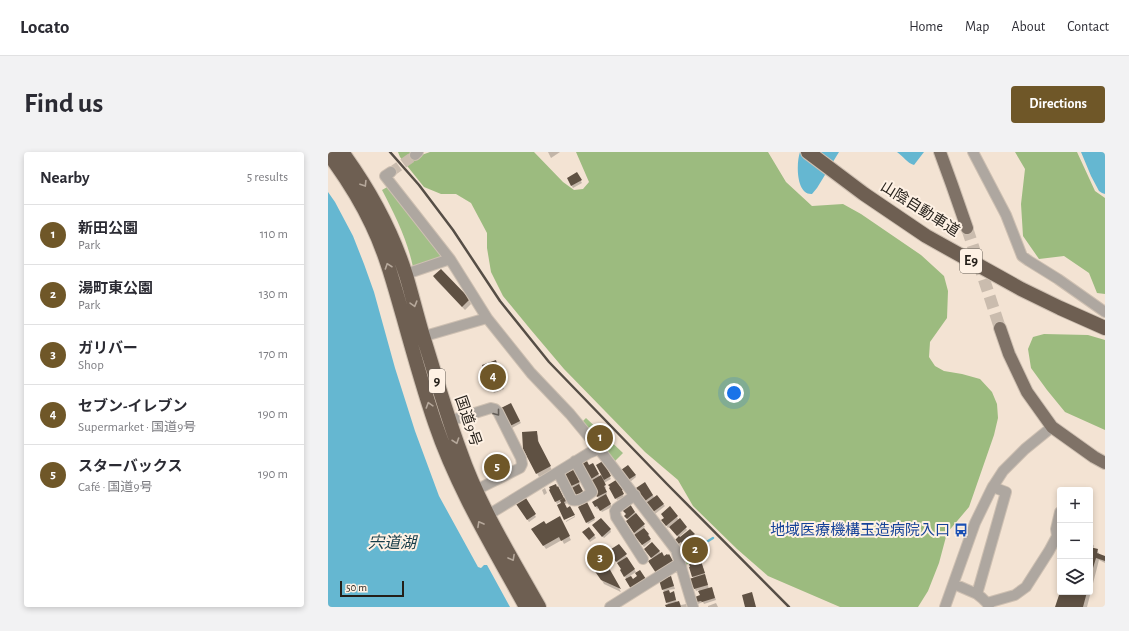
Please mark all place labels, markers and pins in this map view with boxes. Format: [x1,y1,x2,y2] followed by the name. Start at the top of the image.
[480,362,506,392] pin: 4
[587,423,613,453] pin: 1
[484,452,510,482] pin: 5
[770,521,950,538] place label: 地域医療機構玉造病院入口
[953,522,969,538] bus stop icon: 地域医療機構玉造病院入口
[682,535,708,565] pin: 2
[587,543,613,573] pin: 3

